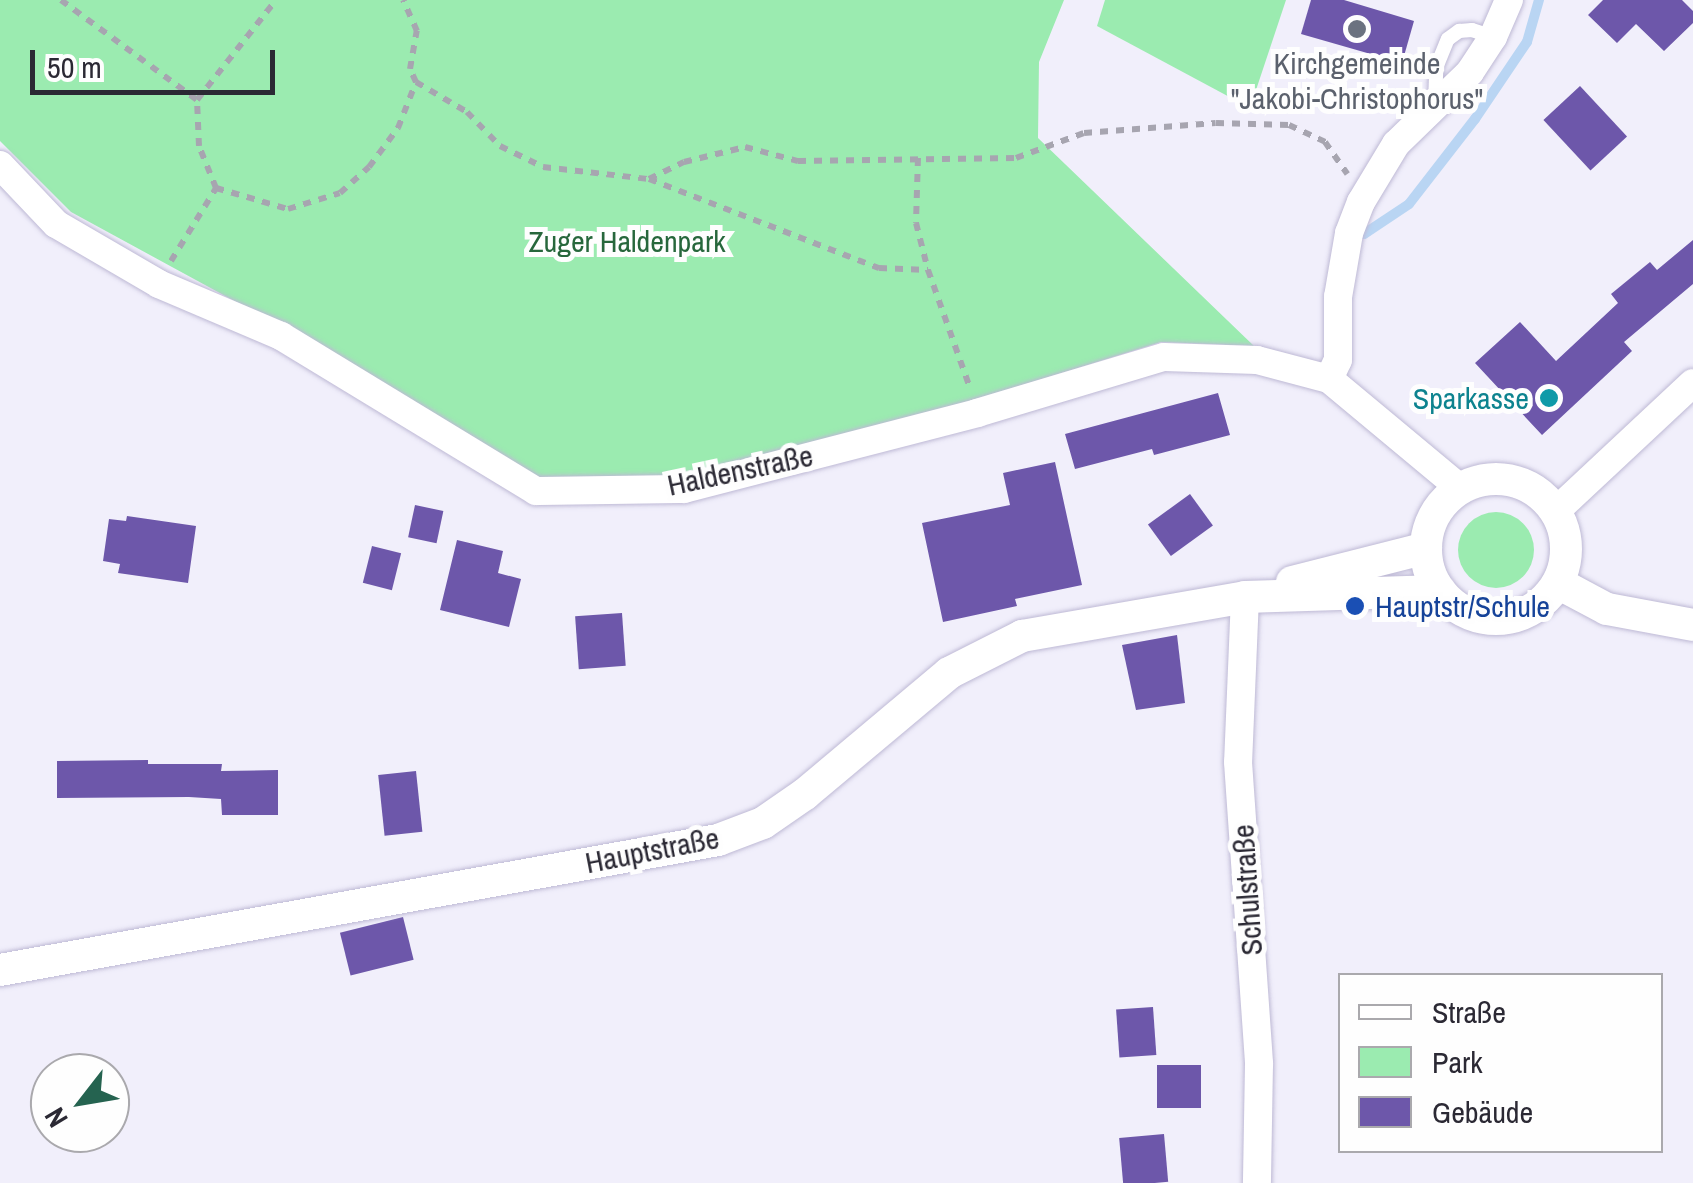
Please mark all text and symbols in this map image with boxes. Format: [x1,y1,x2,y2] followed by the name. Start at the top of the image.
[1346,18,1368,40] marker: Kirchgemeinde "Jakobi-Christophorus"
[35,30,280,92] scale bar
[1231,45,1483,116] place label: Kirchgemeinde "Jakobi-Christophorus"
[47,47,102,87] text: 50 m
[529,223,725,259] park label: Zuger Haldenpark
[1413,380,1529,416] place label: Sparkasse
[1538,387,1560,409] marker: Sparkasse
[664,437,816,503] street label: Haldenstraße
[1375,588,1550,624] place label: Hauptstr/Schule
[1344,595,1366,617] marker: Hauptstr/Schule
[582,819,722,881] street label: Hauptstraße
[1224,823,1270,957] street label: Schulstraße
[1338,973,1663,1153] legend
[1432,992,1506,1032] text: Straße
[1432,1042,1483,1082] text: Park
[30,1053,130,1153] north arrow
[1432,1092,1533,1132] text: Gebäude
[35,1101,77,1134] text: N

